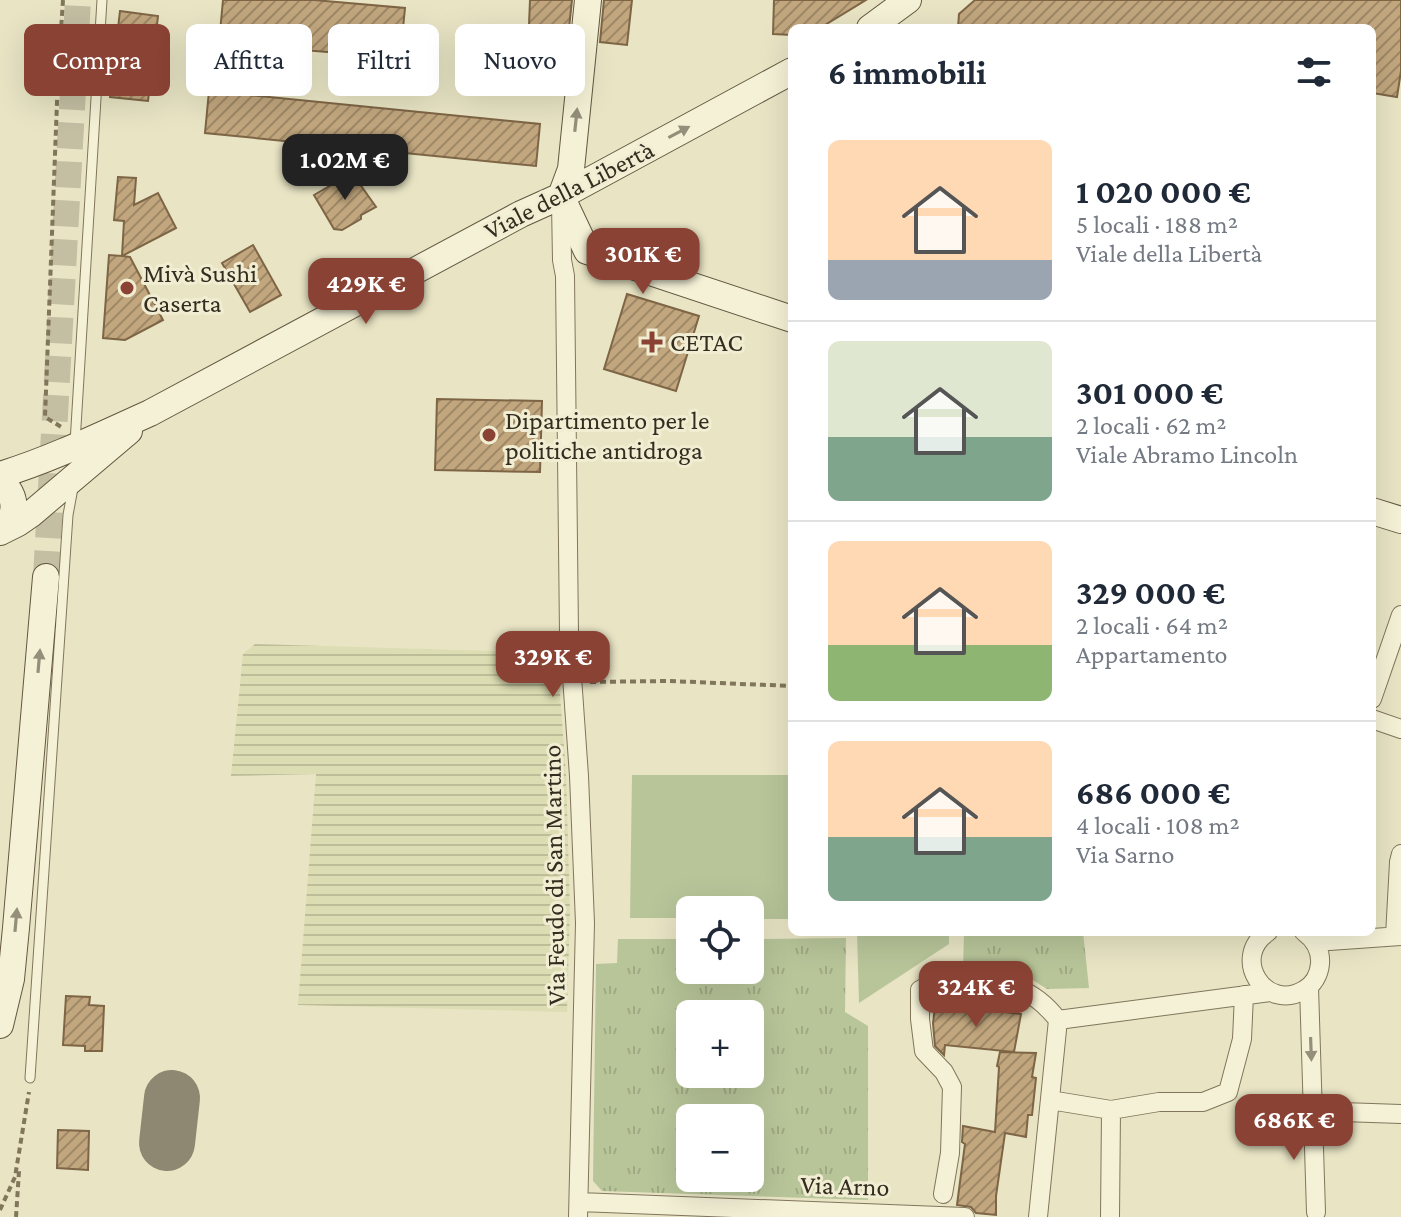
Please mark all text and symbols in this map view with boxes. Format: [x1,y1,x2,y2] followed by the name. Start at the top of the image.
[24,24,170,96] chip: Compra
[186,24,312,96] chip: Affitta
[328,24,439,96] chip: Filtri
[455,24,585,96] chip: Nuovo
[1292,50,1336,94] icon: filters
[828,54,986,91] text: 6 immobili
[570,107,583,132] one-way arrow
[668,126,690,140] one-way arrow
[271,134,419,202] pin: 1.02M €
[479,135,659,245] street label: Viale della Libertà
[300,145,390,174] text: 1.02M €
[892,172,988,268] icon: home
[1076,173,1251,210] text: 1 020 000 €
[1076,210,1238,239] text: 5 locali · 188 m²
[578,228,708,296] pin: 301K €
[605,239,681,268] text: 301K €
[1076,239,1262,268] text: Viale della Libertà
[301,258,431,326] pin: 429K €
[143,259,257,318] place label: Mivà Sushi Caserta
[326,269,406,298] text: 429K €
[118,279,136,297] marker: Mivà Sushi Caserta
[670,328,743,357] place label: CETAC
[641,331,663,353] marker: CETAC
[892,373,988,469] icon: home
[1076,374,1223,411] text: 301 000 €
[505,406,709,465] place label: Dipartimento per le politiche antidroga
[1076,411,1226,440] text: 2 locali · 62 m²
[480,426,498,444] marker: Dipartimento per le politiche antidroga
[1076,440,1298,469] text: Viale Abramo Lincoln
[892,573,988,669] icon: home
[1076,574,1225,611] text: 329 000 €
[1076,611,1228,640] text: 2 locali · 64 m²
[488,631,618,699] pin: 329K €
[1076,640,1227,669] text: Appartamento
[514,642,592,671] text: 329K €
[33,648,46,673] one-way arrow
[537,744,571,1006] street label: Via Feudo di San Martino
[892,773,988,869] icon: home
[1076,774,1230,811] text: 686 000 €
[1076,811,1240,840] text: 4 locali · 108 m²
[1076,840,1174,869] text: Via Sarno
[676,896,764,1192] map controls
[676,896,764,984] button: locate
[10,907,23,932] one-way arrow
[911,961,1041,1029] pin: 324K €
[937,972,1015,1001] text: 324K €
[676,1000,764,1088] button: +
[1305,1037,1318,1062] one-way arrow
[1229,1094,1359,1162] pin: 686K €
[676,1104,764,1192] button: −
[1253,1105,1335,1134] text: 686K €
[800,1170,890,1202] street label: Via Arno

